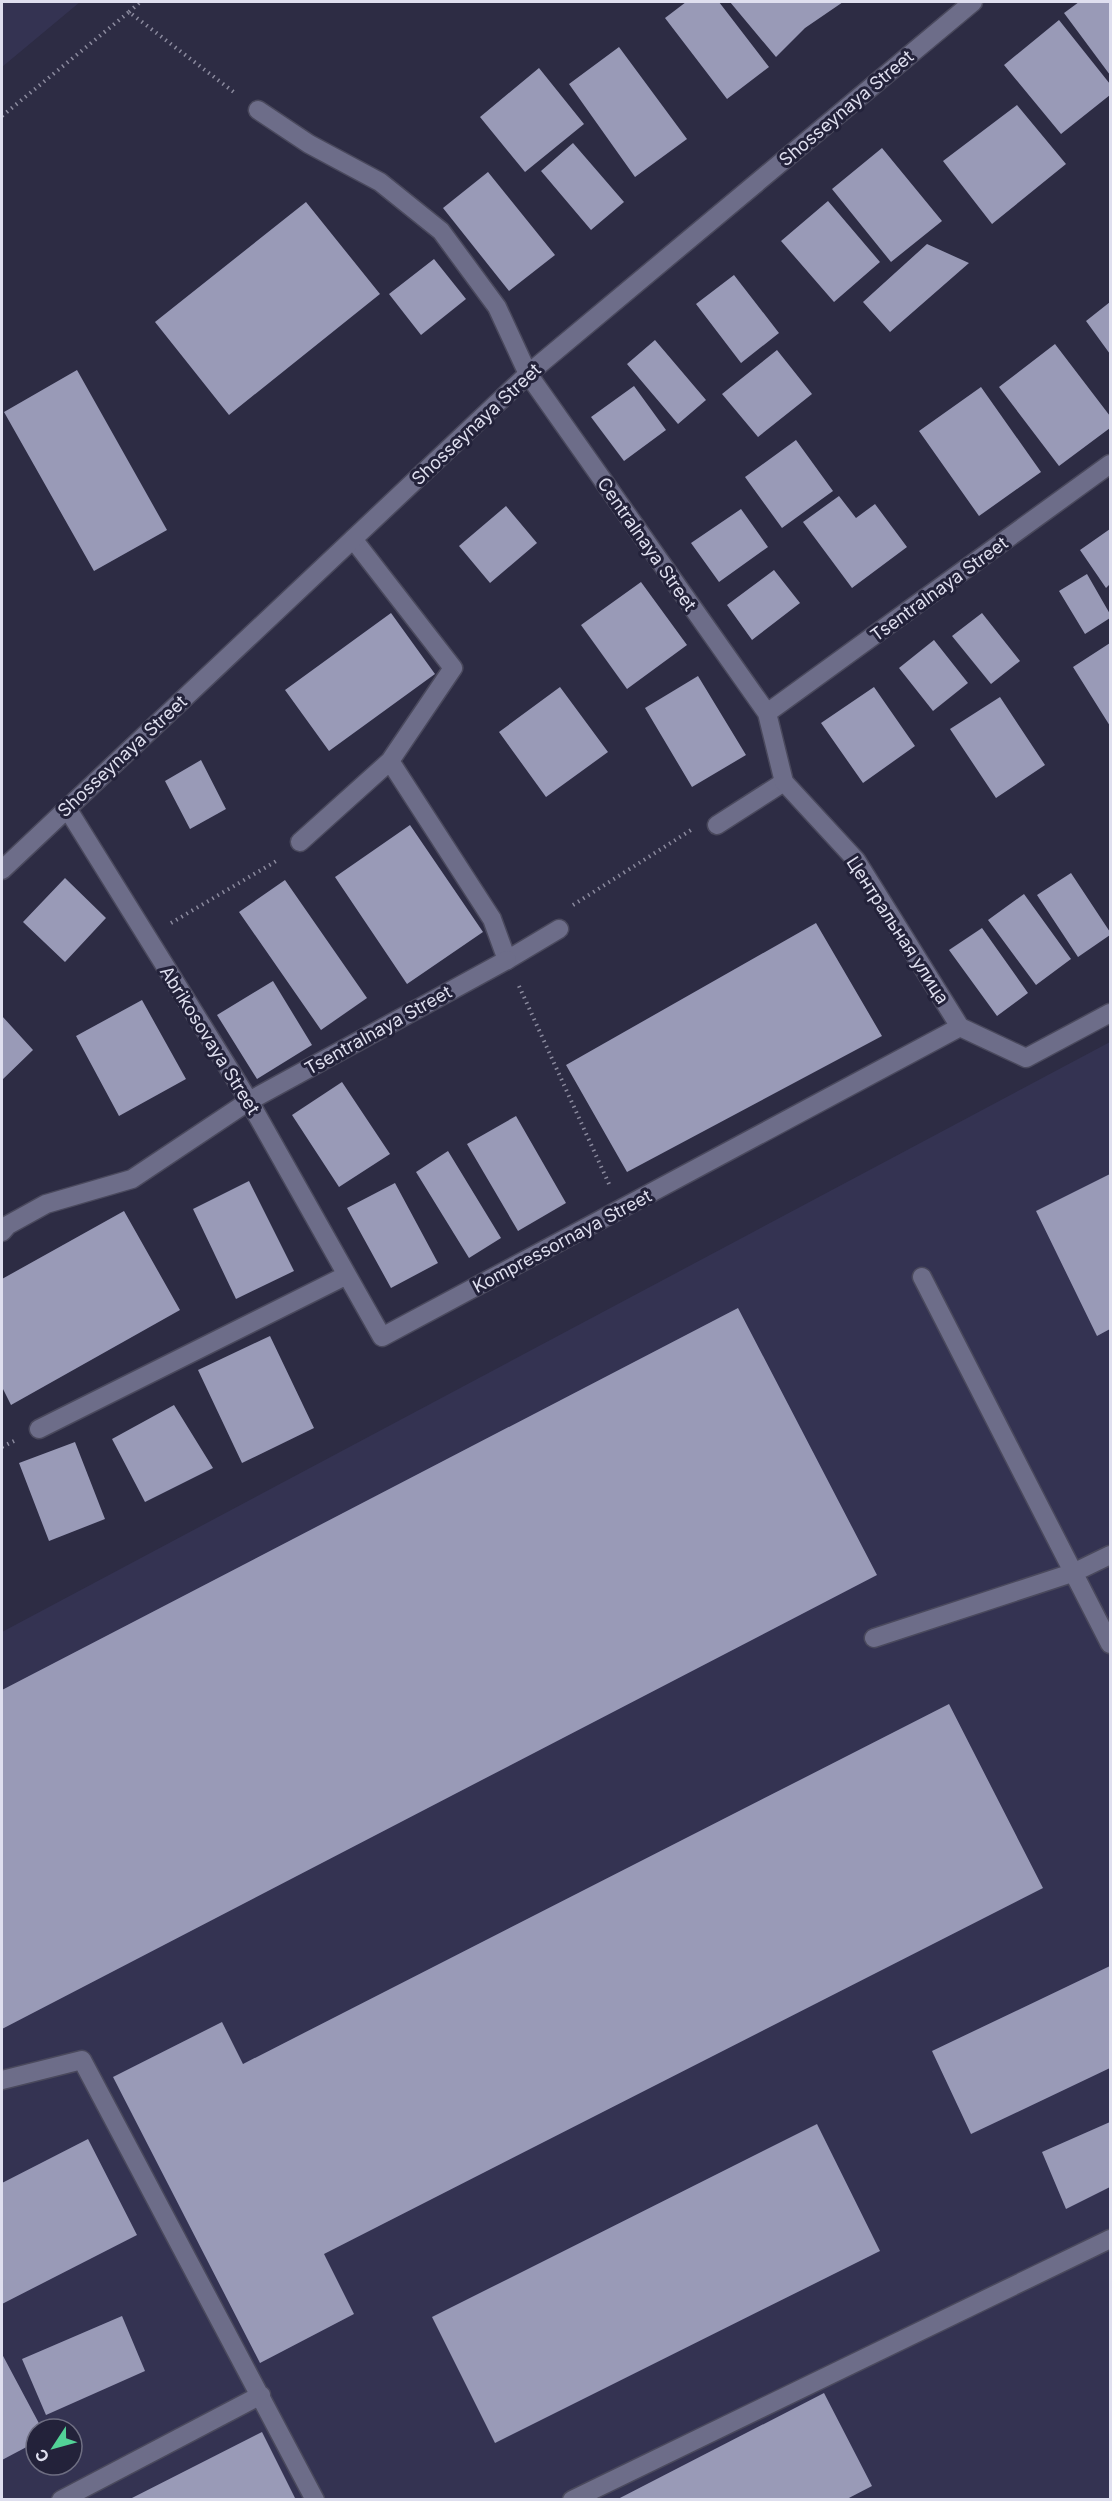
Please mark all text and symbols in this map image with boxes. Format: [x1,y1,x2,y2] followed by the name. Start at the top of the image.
[775,46,917,170] street label: Shosseynaya Street
[407,359,545,489] street label: Shosseynaya Street
[593,473,701,615] street label: Centralnaya Street
[866,532,1012,646] street label: Tsentralnaya Street
[53,691,191,821] street label: Shosseynaya Street
[843,852,953,1008] street label: Центральная улица
[156,962,264,1118] street label: Abrikosovaya Street
[301,981,455,1079] street label: Tsentralnaya Street
[469,1185,655,1297] street label: Kompressornaya Street
[24,2417,84,2477] north arrow
[30,2445,53,2466] text: С

